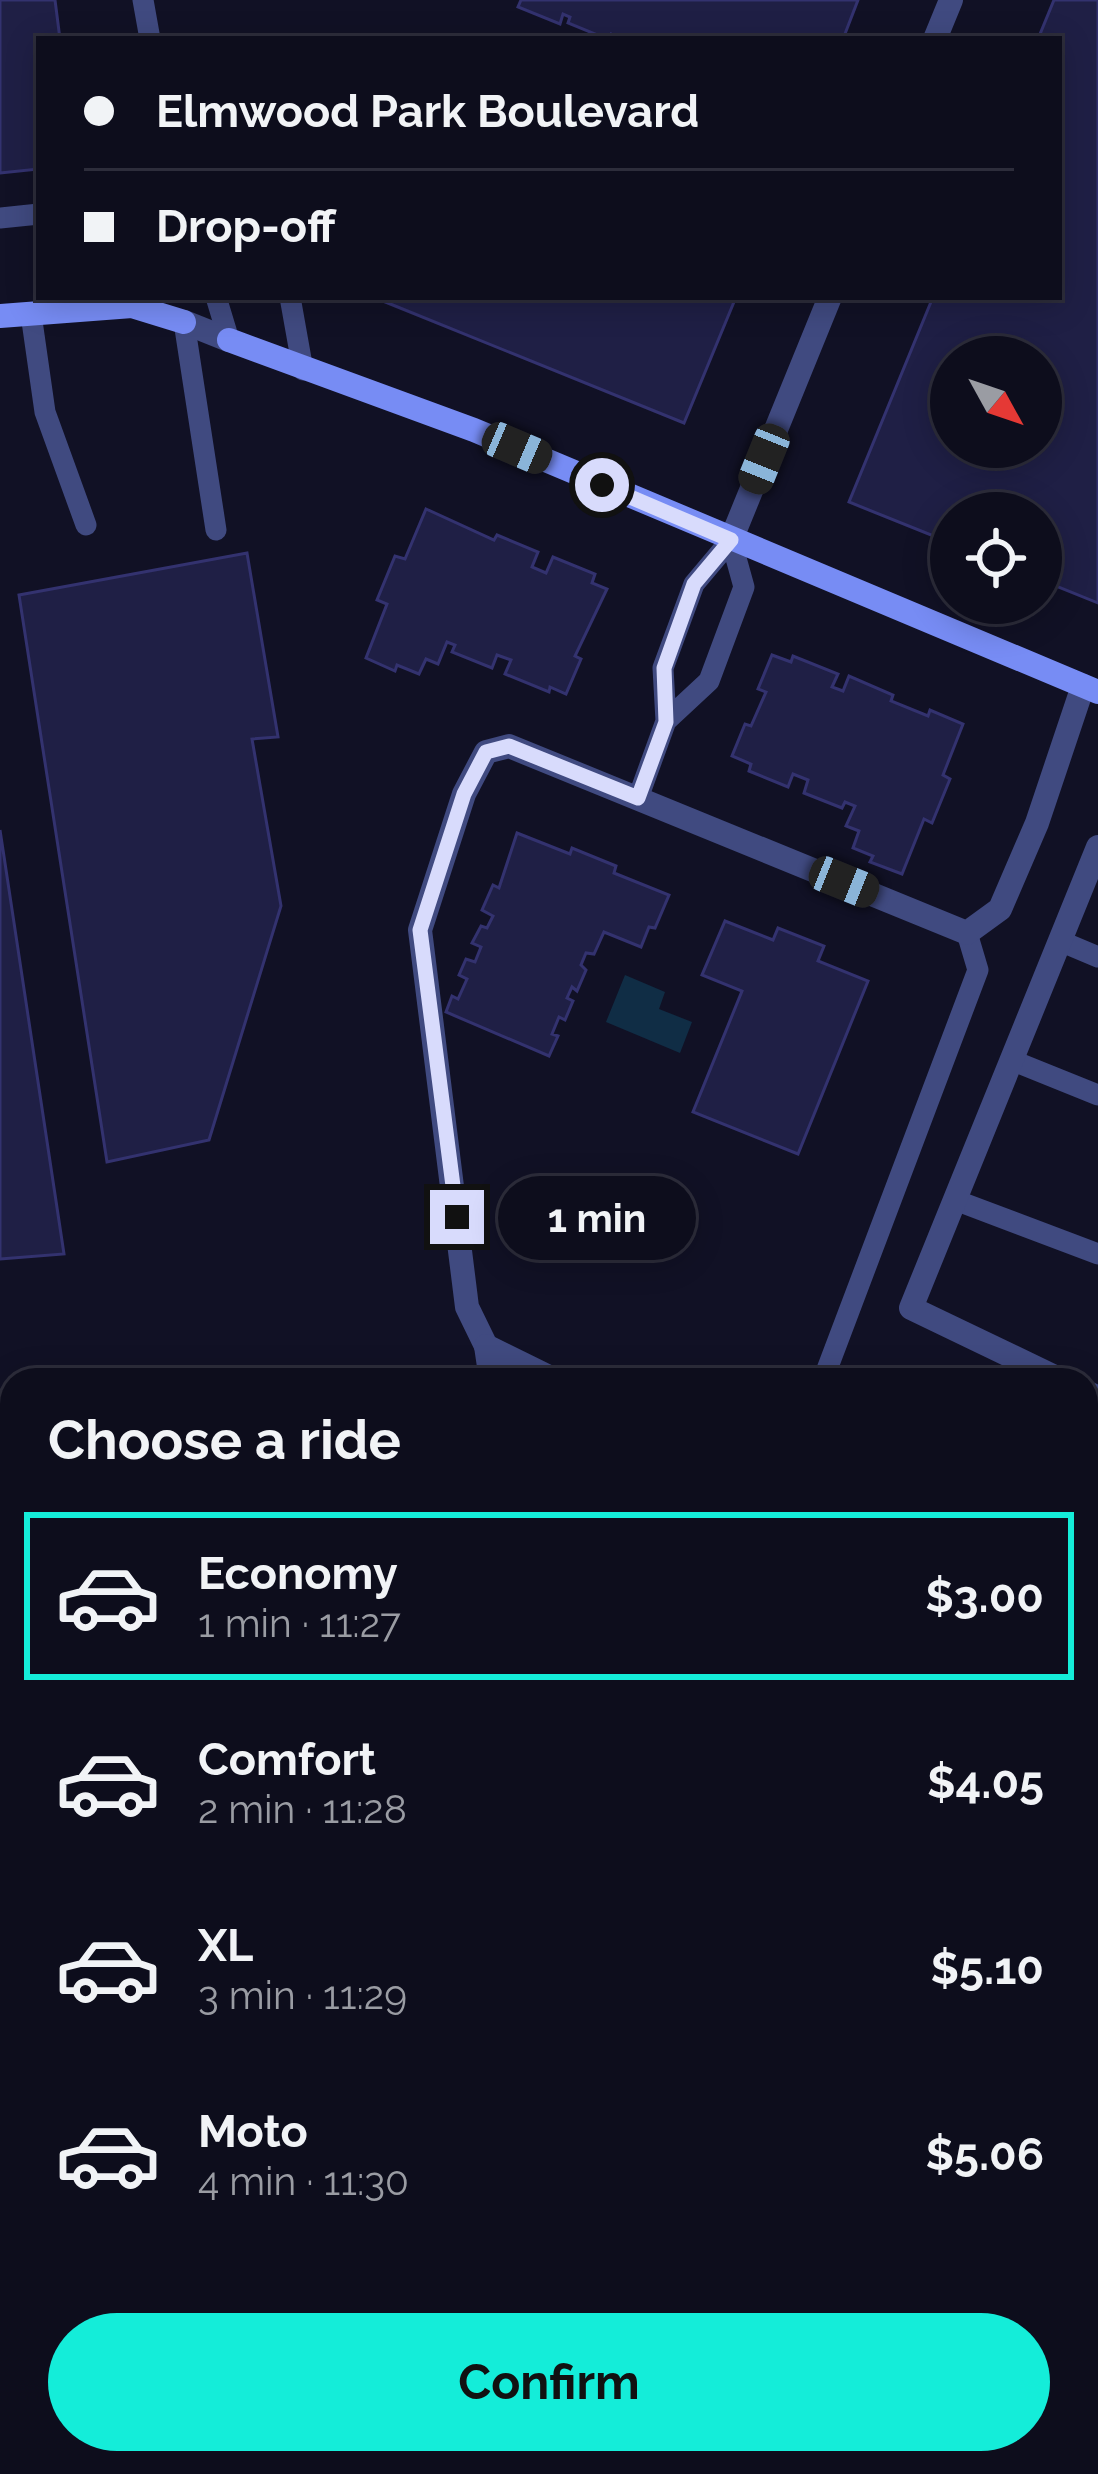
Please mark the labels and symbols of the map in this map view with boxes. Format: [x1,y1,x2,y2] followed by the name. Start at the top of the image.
[930,336,1062,468] north arrow
[477,417,557,479] car
[734,419,794,499] car
[575,458,629,512] route start
[804,852,884,912] car
[499,1175,697,1259] callout: 1 min
[430,1190,484,1244] route end

